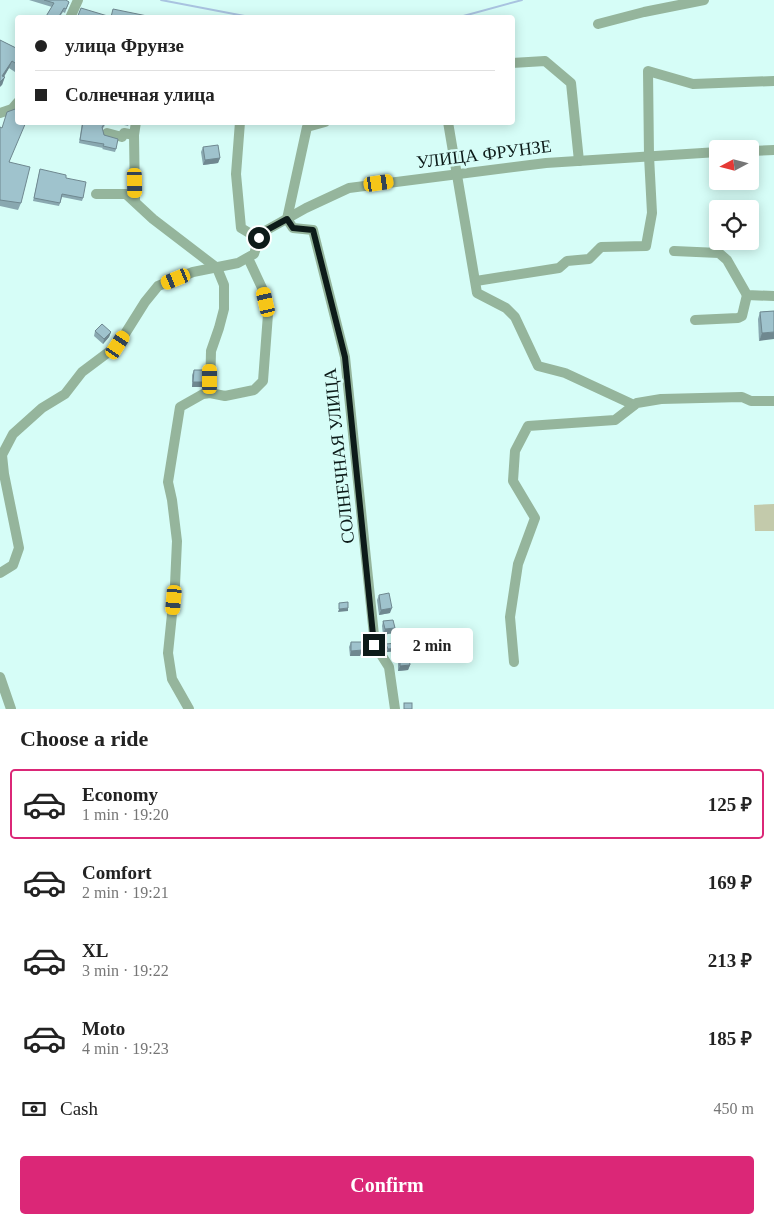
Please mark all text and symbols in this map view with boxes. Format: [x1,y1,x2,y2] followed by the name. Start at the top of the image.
[65,35,184,56] text: улица Фрунзе
[65,84,215,105] text: Солнечная улица
[415,136,553,172] street label: УЛИЦА ФРУНЗЕ
[709,140,759,190] north arrow
[709,140,759,250] map controls
[127,168,142,198] car
[363,173,394,193] car
[709,200,759,250] button: locate
[248,227,270,249] route start
[159,266,192,292] car
[255,286,276,318] car
[103,328,132,362] car
[202,364,217,394] car
[320,367,358,545] street label: СОЛНЕЧНАЯ УЛИЦА
[165,584,182,616] car
[392,628,474,662] callout: 2 min
[363,634,385,656] route end
[413,637,451,654] text: 2 min
[20,726,148,751] text: Choose a ride
[22,782,67,827] icon: car
[82,784,158,805] text: Economy
[708,794,752,815] text: 125 ₽
[82,806,169,823] text: 1 min · 19:20
[22,860,67,905] icon: car
[82,862,152,883] text: Comfort
[708,872,752,893] text: 169 ₽
[82,884,169,901] text: 2 min · 19:21
[22,938,67,983] icon: car
[82,940,108,961] text: XL
[708,950,752,971] text: 213 ₽
[82,962,169,979] text: 3 min · 19:22
[22,1016,67,1061] icon: car
[82,1018,125,1039] text: Moto
[708,1028,752,1049] text: 185 ₽
[82,1040,169,1057] text: 4 min · 19:23
[20,1095,48,1123] icon: cash
[60,1098,98,1119] text: Cash
[714,1100,754,1117] text: 450 m
[20,1156,754,1214] button: Confirm

